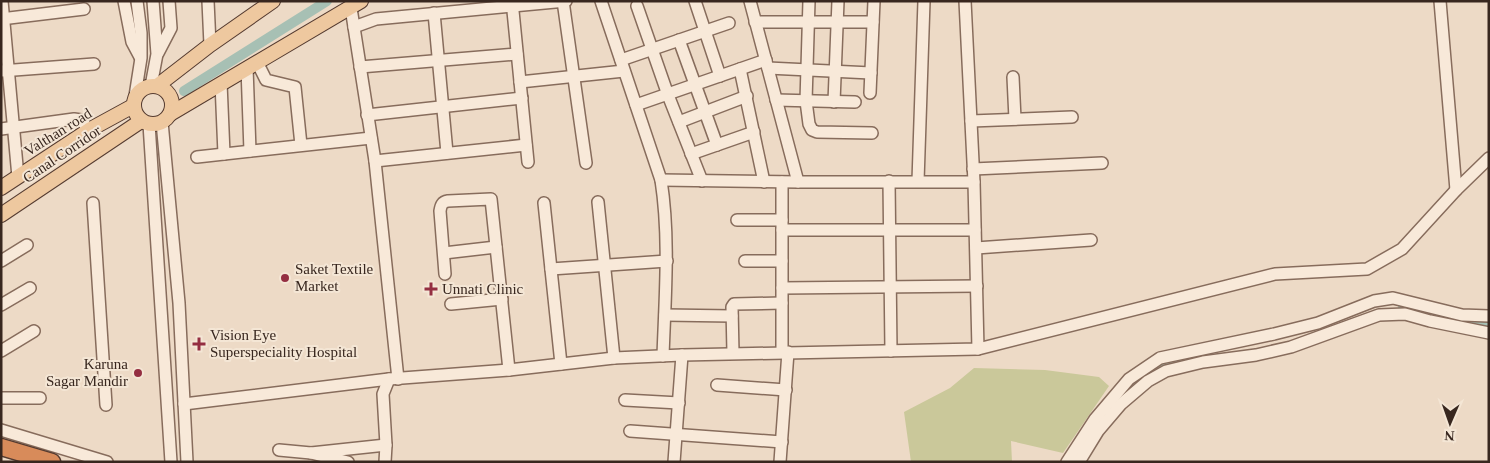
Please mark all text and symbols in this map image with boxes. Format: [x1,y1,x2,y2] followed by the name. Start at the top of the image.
[21,105,95,159] street label: Valthan road
[20,122,104,186] street label: Canal Corridor
[295,261,374,294] place label: Saket Textile Market
[279,272,291,284] marker: Saket Textile Market
[442,281,524,297] place label: Unnati Clinic
[424,282,438,296] marker: Unnati Clinic
[210,327,357,360] place label: Vision Eye Superspeciality Hospital
[192,337,206,351] marker: Vision Eye Superspeciality Hospital
[46,356,128,389] place label: Karuna Sagar Mandir
[132,367,144,379] marker: Karuna Sagar Mandir
[1425,398,1475,448] north arrow
[1444,428,1455,443] text: N

